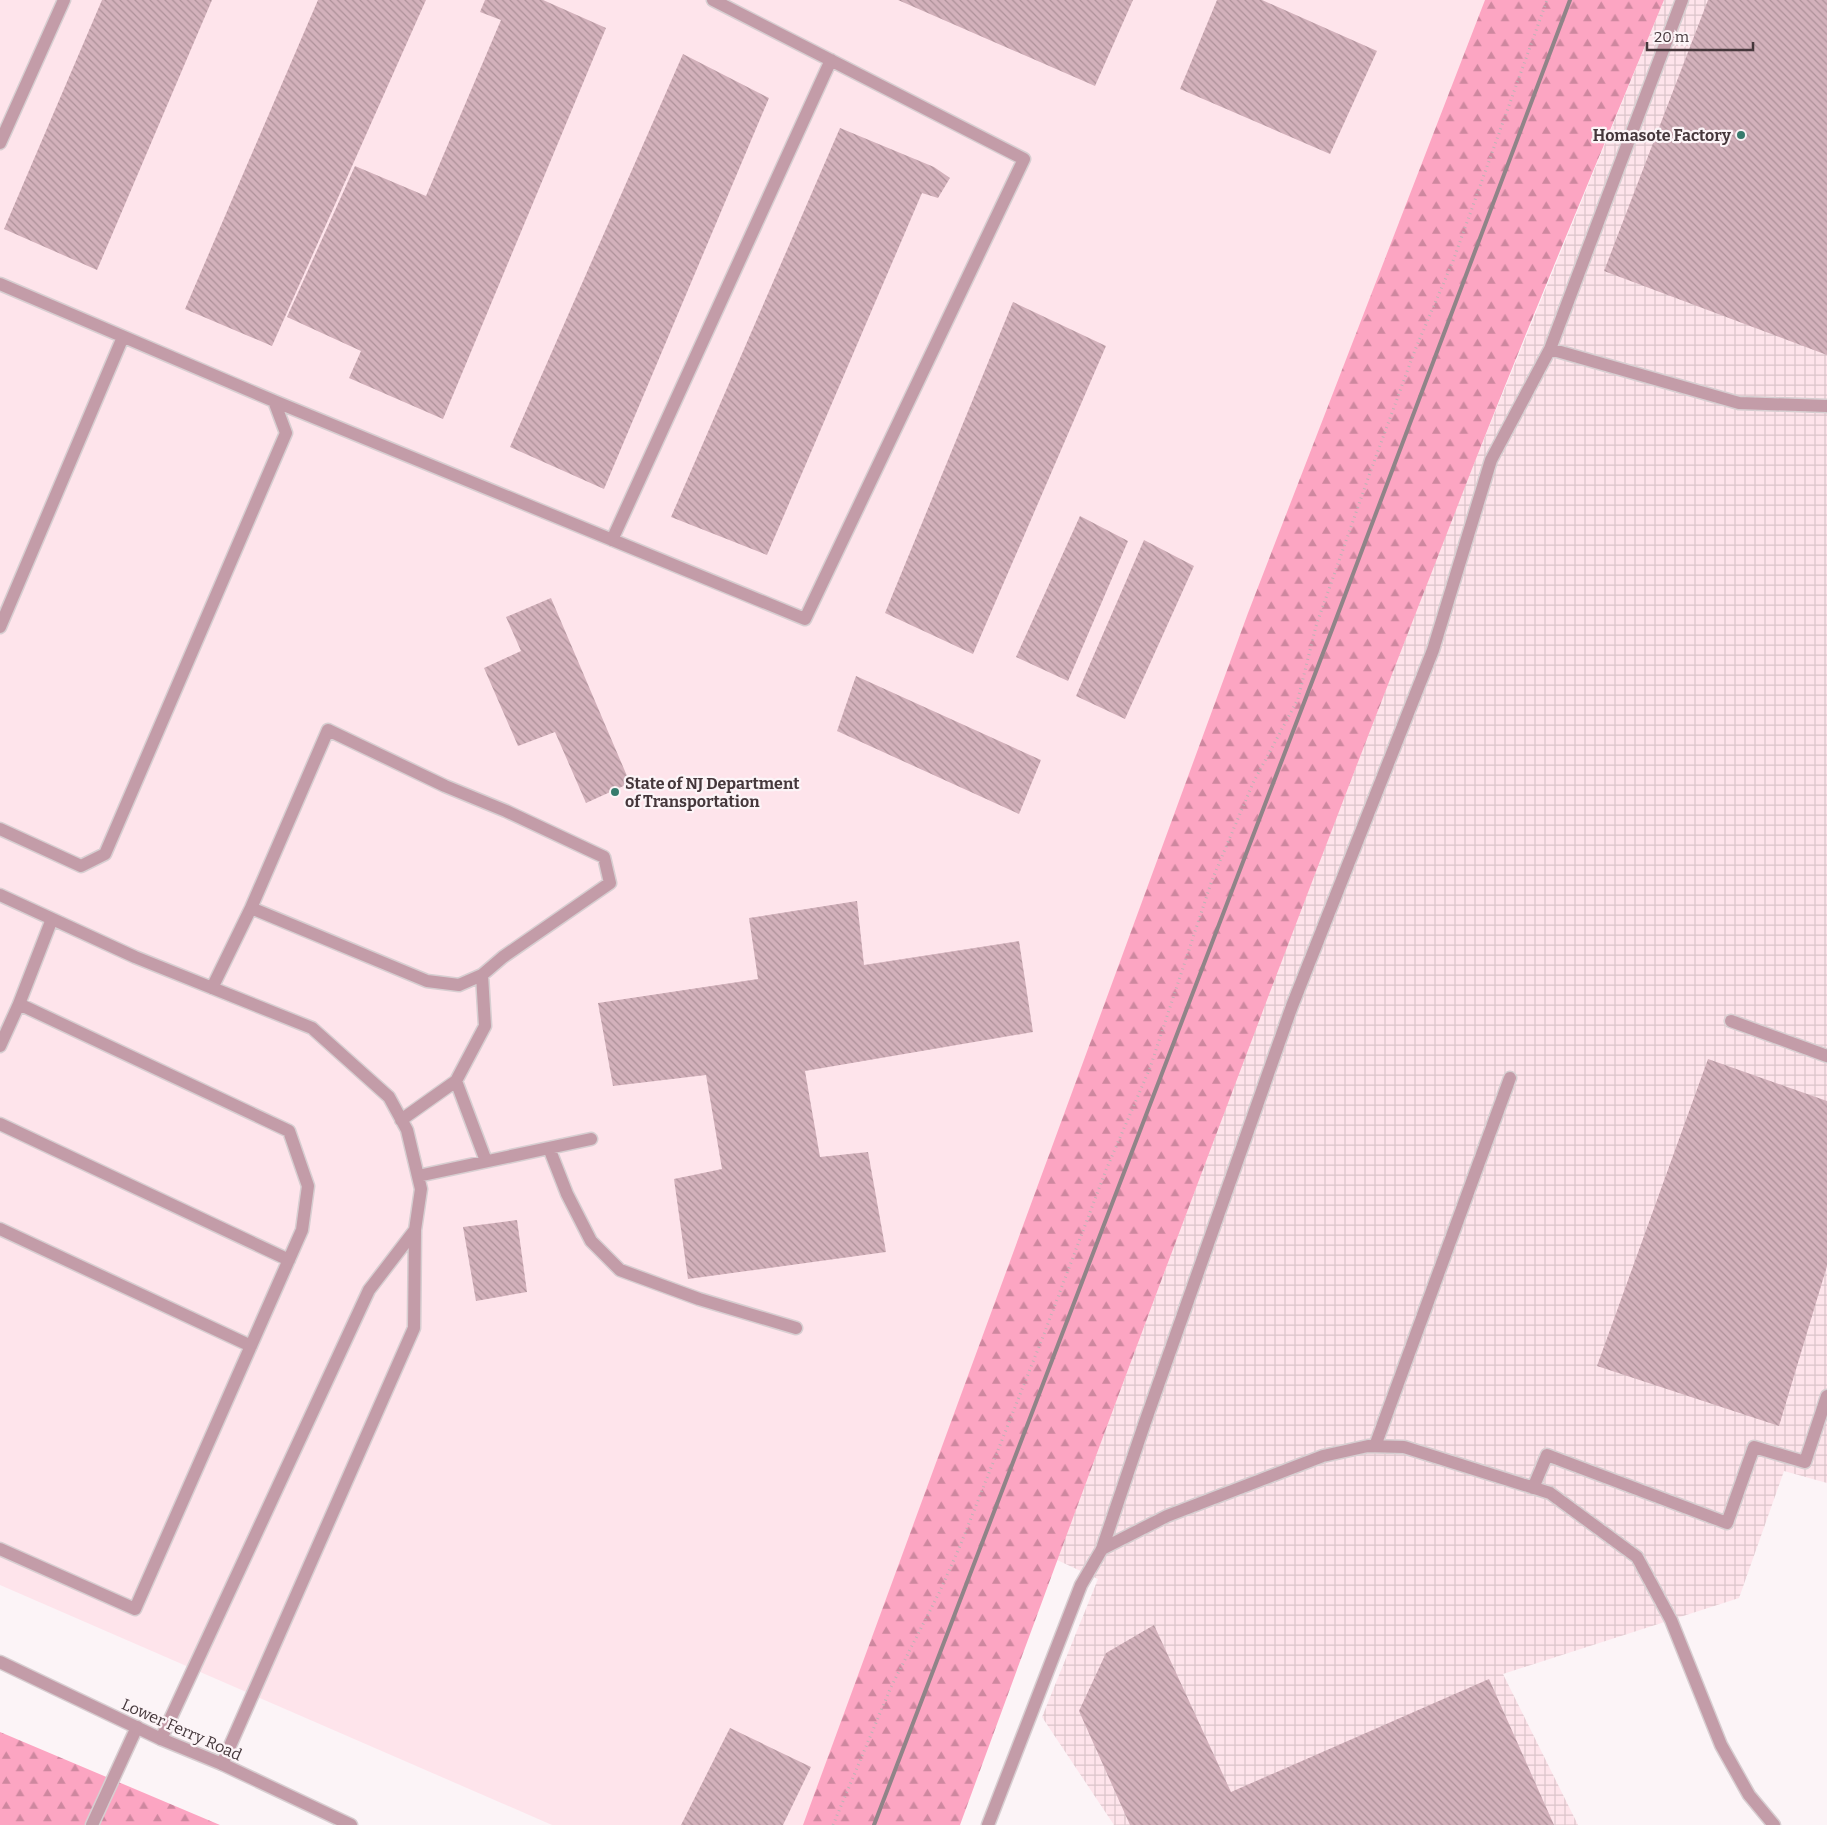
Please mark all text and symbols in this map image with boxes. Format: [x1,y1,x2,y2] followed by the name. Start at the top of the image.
[1647,20,1753,52] scale bar
[1654,28,1690,46] text: 20 m
[1593,126,1731,145] place label: Homasote Factory
[1735,129,1747,141] marker: Homasote Factory
[625,774,800,811] place label: State of NJ Department of Transportation
[609,786,621,798] marker: State of NJ Department of Transportation
[119,1694,245,1765] street label: Lower Ferry Road

